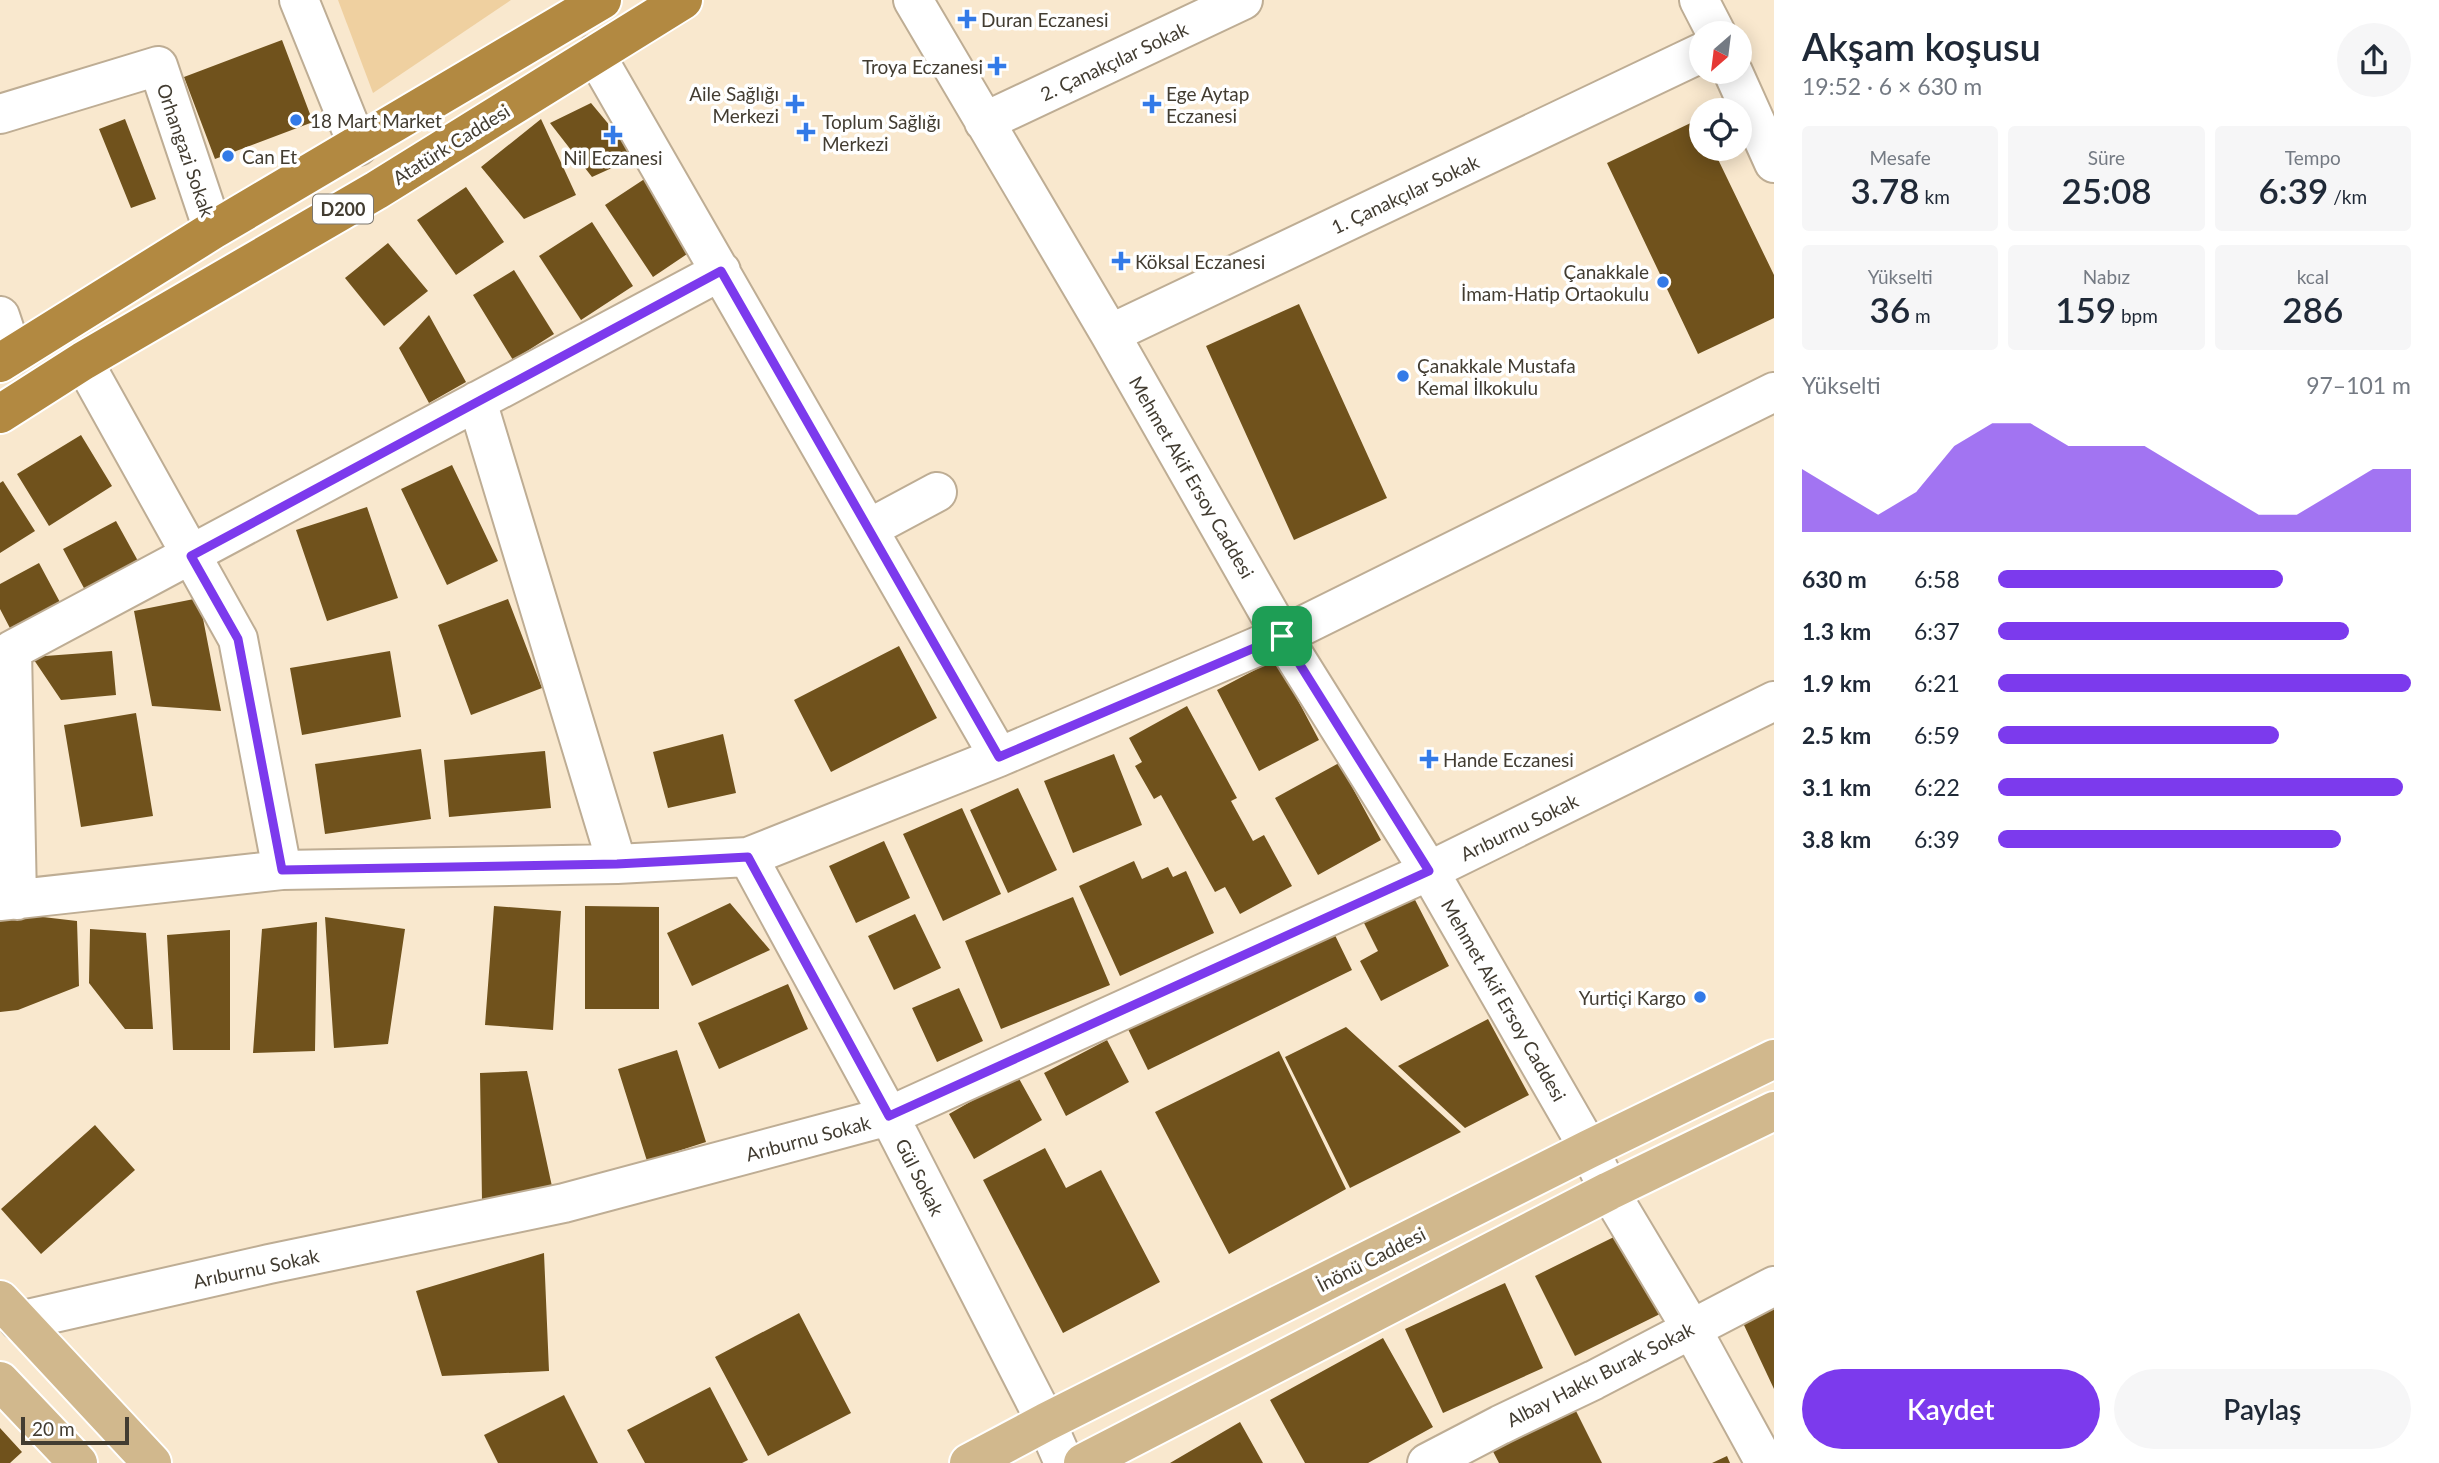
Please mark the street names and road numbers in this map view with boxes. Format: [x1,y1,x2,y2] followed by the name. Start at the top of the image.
[1036,17,1192,105] street label: 2. Çanakçılar Sokak
[152,80,220,220] street label: Orhangazi Sokak
[388,99,514,189] street label: Atatürk Caddesi
[1327,150,1483,238] street label: 1. Çanakçılar Sokak
[313,194,373,224] road number: D200
[1125,372,1259,582] street label: Mehmet Akif Ersoy Caddesi
[1456,788,1582,865] street label: Arıburnu Sokak
[1437,895,1571,1105] street label: Mehmet Akif Ersoy Caddesi
[743,1110,873,1166] street label: Arıburnu Sokak
[891,1135,949,1220] street label: Gül Sokak
[1313,1222,1429,1296] street label: İnönü Caddesi
[191,1243,321,1293] street label: Arıburnu Sokak
[1503,1317,1698,1431] street label: Albay Hakkı Burak Sokak

